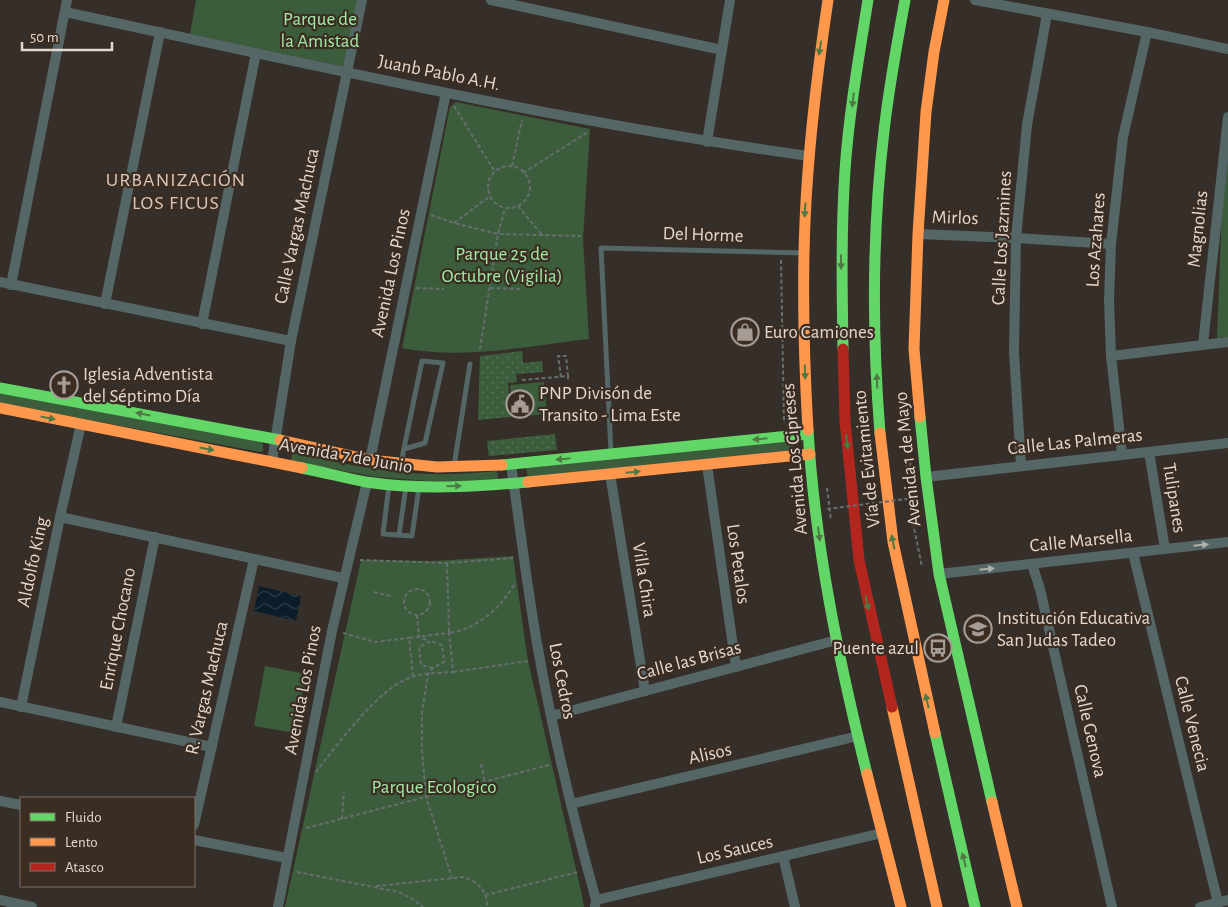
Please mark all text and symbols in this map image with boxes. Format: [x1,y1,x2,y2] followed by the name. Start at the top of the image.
[281,10,360,51] park label: Parque de la Amistad
[22,20,112,52] scale bar
[30,30,59,45] text: 50 m
[816,40,824,56] one-way arrow
[376,52,502,94] street label: Juanb Pablo A.H.
[849,92,857,108] one-way arrow
[271,146,323,306] street label: Calle Vargas Machuca
[106,169,246,213] district label: URBANIZACIÓN LOS FICUS
[989,170,1015,306] street label: Calle Los Jazmines
[1185,190,1211,268] street label: Magnolias
[1083,192,1109,288] street label: Los Azahares
[800,202,808,218] one-way arrow
[368,207,414,339] street label: Avenida Los Pinos
[931,208,979,228] street label: Mirlos
[662,224,744,246] street label: Del Horme
[441,245,563,286] park label: Parque 25 de Octubre (Vigilia)
[837,254,845,270] one-way arrow
[730,317,760,347] shop icon: Euro Camiones
[764,323,874,342] place label: Euro Camiones
[802,364,810,380] one-way arrow
[83,365,213,406] place label: Iglesia Adventista del Séptimo Día
[49,370,79,400] church icon: Iglesia Adventista del Séptimo Día
[872,373,880,389] one-way arrow
[779,382,811,536] street label: Avenida Los Cipreses
[539,384,681,425] place label: PNP Divisón de Transito - Lima Este
[505,389,535,419] public building icon: PNP Divisón de Transito - Lima Este
[850,389,884,529] street label: Vía de Evitamiento
[891,391,925,527] street label: Avenida 1 de Mayo
[135,410,151,418] one-way arrow
[40,414,56,422] one-way arrow
[1007,425,1143,459] street label: Calle Las Palmeras
[843,434,851,450] one-way arrow
[278,435,414,477] street label: Avenida 7 de Junio
[751,435,767,443] one-way arrow
[200,445,216,453] one-way arrow
[555,455,571,463] one-way arrow
[1159,462,1189,534] street label: Tulipanes
[625,467,641,475] one-way arrow
[446,482,462,490] one-way arrow
[14,515,52,609] street label: Aldolfo King
[723,523,753,605] street label: Los Petalos
[815,526,823,542] one-way arrow
[1029,526,1134,556] street label: Calle Marsella
[889,534,897,550] one-way arrow
[629,541,659,619] street label: Villa Chira
[1193,541,1209,549] one-way arrow
[980,564,996,572] one-way arrow
[97,566,139,692] street label: Enrique Chocano
[864,595,872,611] one-way arrow
[997,609,1151,650] place label: Institución Educativa San Judas Tadeo
[963,614,993,644] school or university icon: Institución Educativa San Judas Tadeo
[182,619,232,757] street label: R. Vargas Machuca
[281,624,325,756] street label: Avenida Los Pinos
[923,633,953,663] bus stop icon: Puente azul
[635,638,743,684] street label: Calle las Brisas
[832,639,919,658] place label: Puente azul
[545,641,579,721] street label: Los Cedros
[1171,674,1213,774] street label: Calle Venecia
[1070,683,1110,780] street label: Calle Genova
[923,693,931,709] one-way arrow
[687,740,733,768] street label: Alisos
[371,778,497,797] park label: Parque Ecologico
[20,797,195,887] legend
[65,810,102,825] text: Fluido
[695,832,775,868] street label: Los Sauces
[65,835,98,850] text: Lento
[960,852,968,867] one-way arrow
[65,860,104,875] text: Atasco

